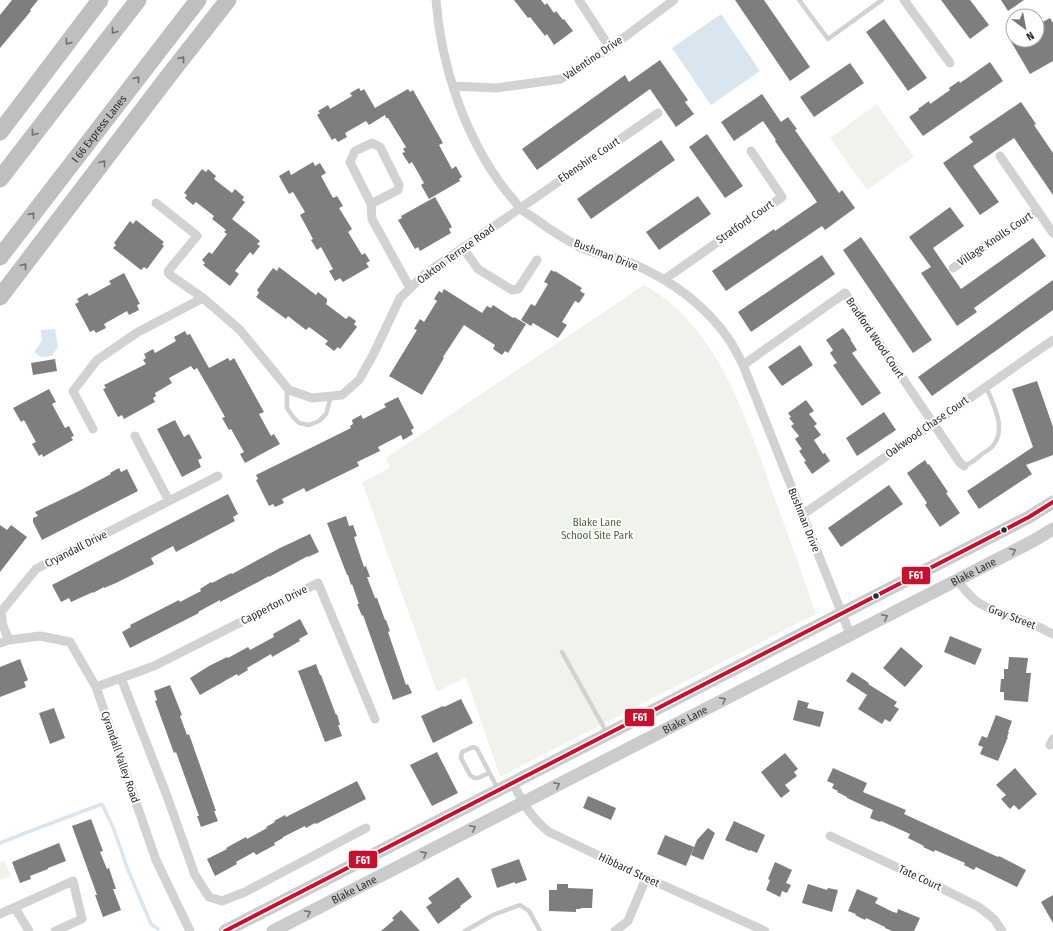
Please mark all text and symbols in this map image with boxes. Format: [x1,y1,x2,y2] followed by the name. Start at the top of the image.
[1005,8,1045,48] north arrow
[111,26,118,33] one-way arrow
[1024,29,1036,43] text: N
[561,34,625,82] street label: Valentino Drive
[66,38,73,45] one-way arrow
[177,57,184,64] one-way arrow
[133,76,140,83] one-way arrow
[69,92,129,165] street label: I 66 Express Lanes
[32,129,39,136] one-way arrow
[556,134,623,185] street label: Ebenshire Court
[98,160,105,167] one-way arrow
[714,197,776,247] street label: Stratford Court
[955,209,1035,269] street label: Village Knolls Court
[28,212,35,219] one-way arrow
[415,221,497,287] street label: Oakton Terrace Road
[572,237,640,273] street label: Bushman Drive
[19,263,26,270] one-way arrow
[843,295,907,381] street label: Bradford Wood Court
[883,393,971,460] street label: Oakwood Chase Court
[785,486,823,554] street label: Bushman Drive
[561,516,634,542] park label: Blake Lane School Site Park
[999,525,1009,535] unlabelled marker
[43,528,109,570] street label: Cryandall Drive
[1009,548,1016,556] one-way arrow
[949,555,998,589] street label: Blake Lane
[901,566,931,585] line badge: F61
[909,569,923,582] text: F61
[239,583,309,627] street label: Capperton Drive
[871,591,881,601] unlabelled marker
[987,602,1038,632] street label: Gray Street
[881,614,888,622] one-way arrow
[719,697,726,704] one-way arrow
[660,703,710,737] street label: Blake Lane
[624,708,655,727] line badge: F61
[98,709,142,805] street label: Cyrandall Valley Road
[633,711,647,724] text: F61
[553,782,561,790] one-way arrow
[469,825,476,833] one-way arrow
[348,850,378,869] line badge: F61
[597,850,662,890] street label: Hibbard Street
[419,851,427,858] one-way arrow
[356,854,370,867] text: F61
[897,862,944,894] street label: Tate Court
[329,873,379,906] street label: Blake Lane
[304,910,311,918] one-way arrow

